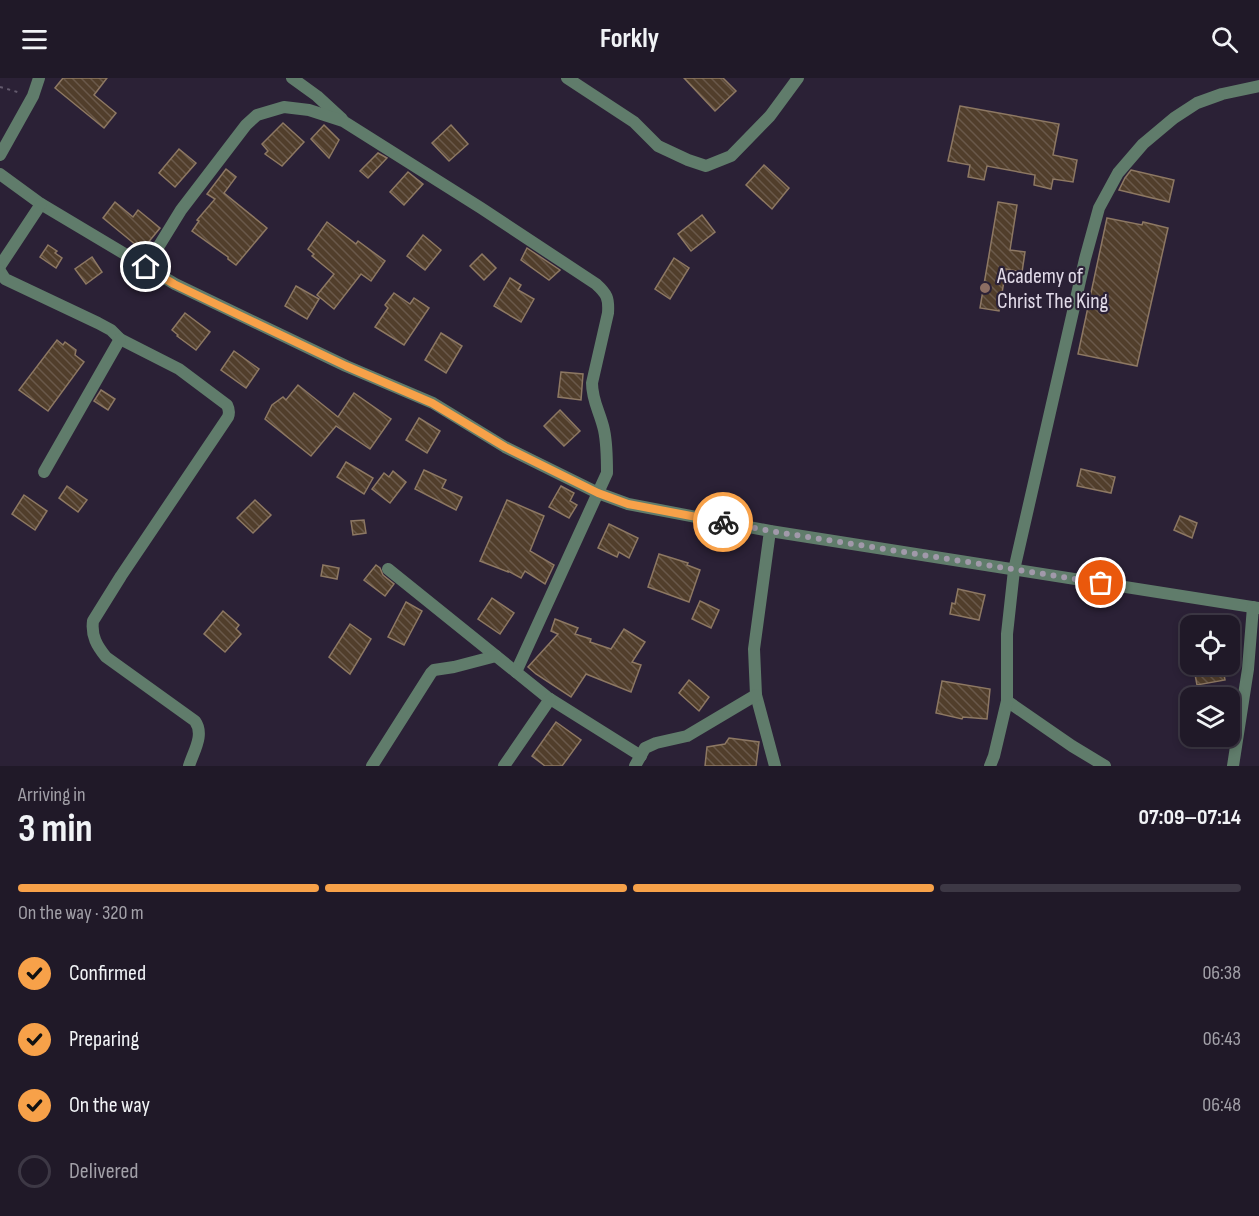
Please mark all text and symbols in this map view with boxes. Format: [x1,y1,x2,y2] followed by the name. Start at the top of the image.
[18,23,51,56] icon: menu
[600,23,659,55] text: Forkly
[1208,23,1241,56] icon: search
[120,241,171,292] pin
[129,250,162,283] icon: home
[996,263,1109,315] place label: Academy of Christ The King
[978,281,992,295] marker: Academy of Christ The King
[693,492,753,552] courier
[707,506,740,539] icon: bike
[1075,557,1126,608] pin
[1084,566,1117,599] icon: bag
[1180,615,1240,747] map controls
[1180,615,1240,675] button: locate
[1180,687,1240,747] button: layers
[18,783,86,807] text: Arriving in
[1139,804,1241,831] text: 07:09–07:14
[18,806,93,853] text: 3 min
[18,901,144,925] text: On the way · 320 m
[18,957,51,990] icon: check
[69,960,146,987] text: Confirmed
[1202,961,1241,985] text: 06:38
[18,1023,51,1056] icon: check
[69,1026,139,1053] text: Preparing
[1203,1027,1241,1051] text: 06:43
[18,1089,51,1122] icon: check
[69,1092,150,1119] text: On the way
[1202,1093,1241,1117] text: 06:48
[69,1158,138,1185] text: Delivered

